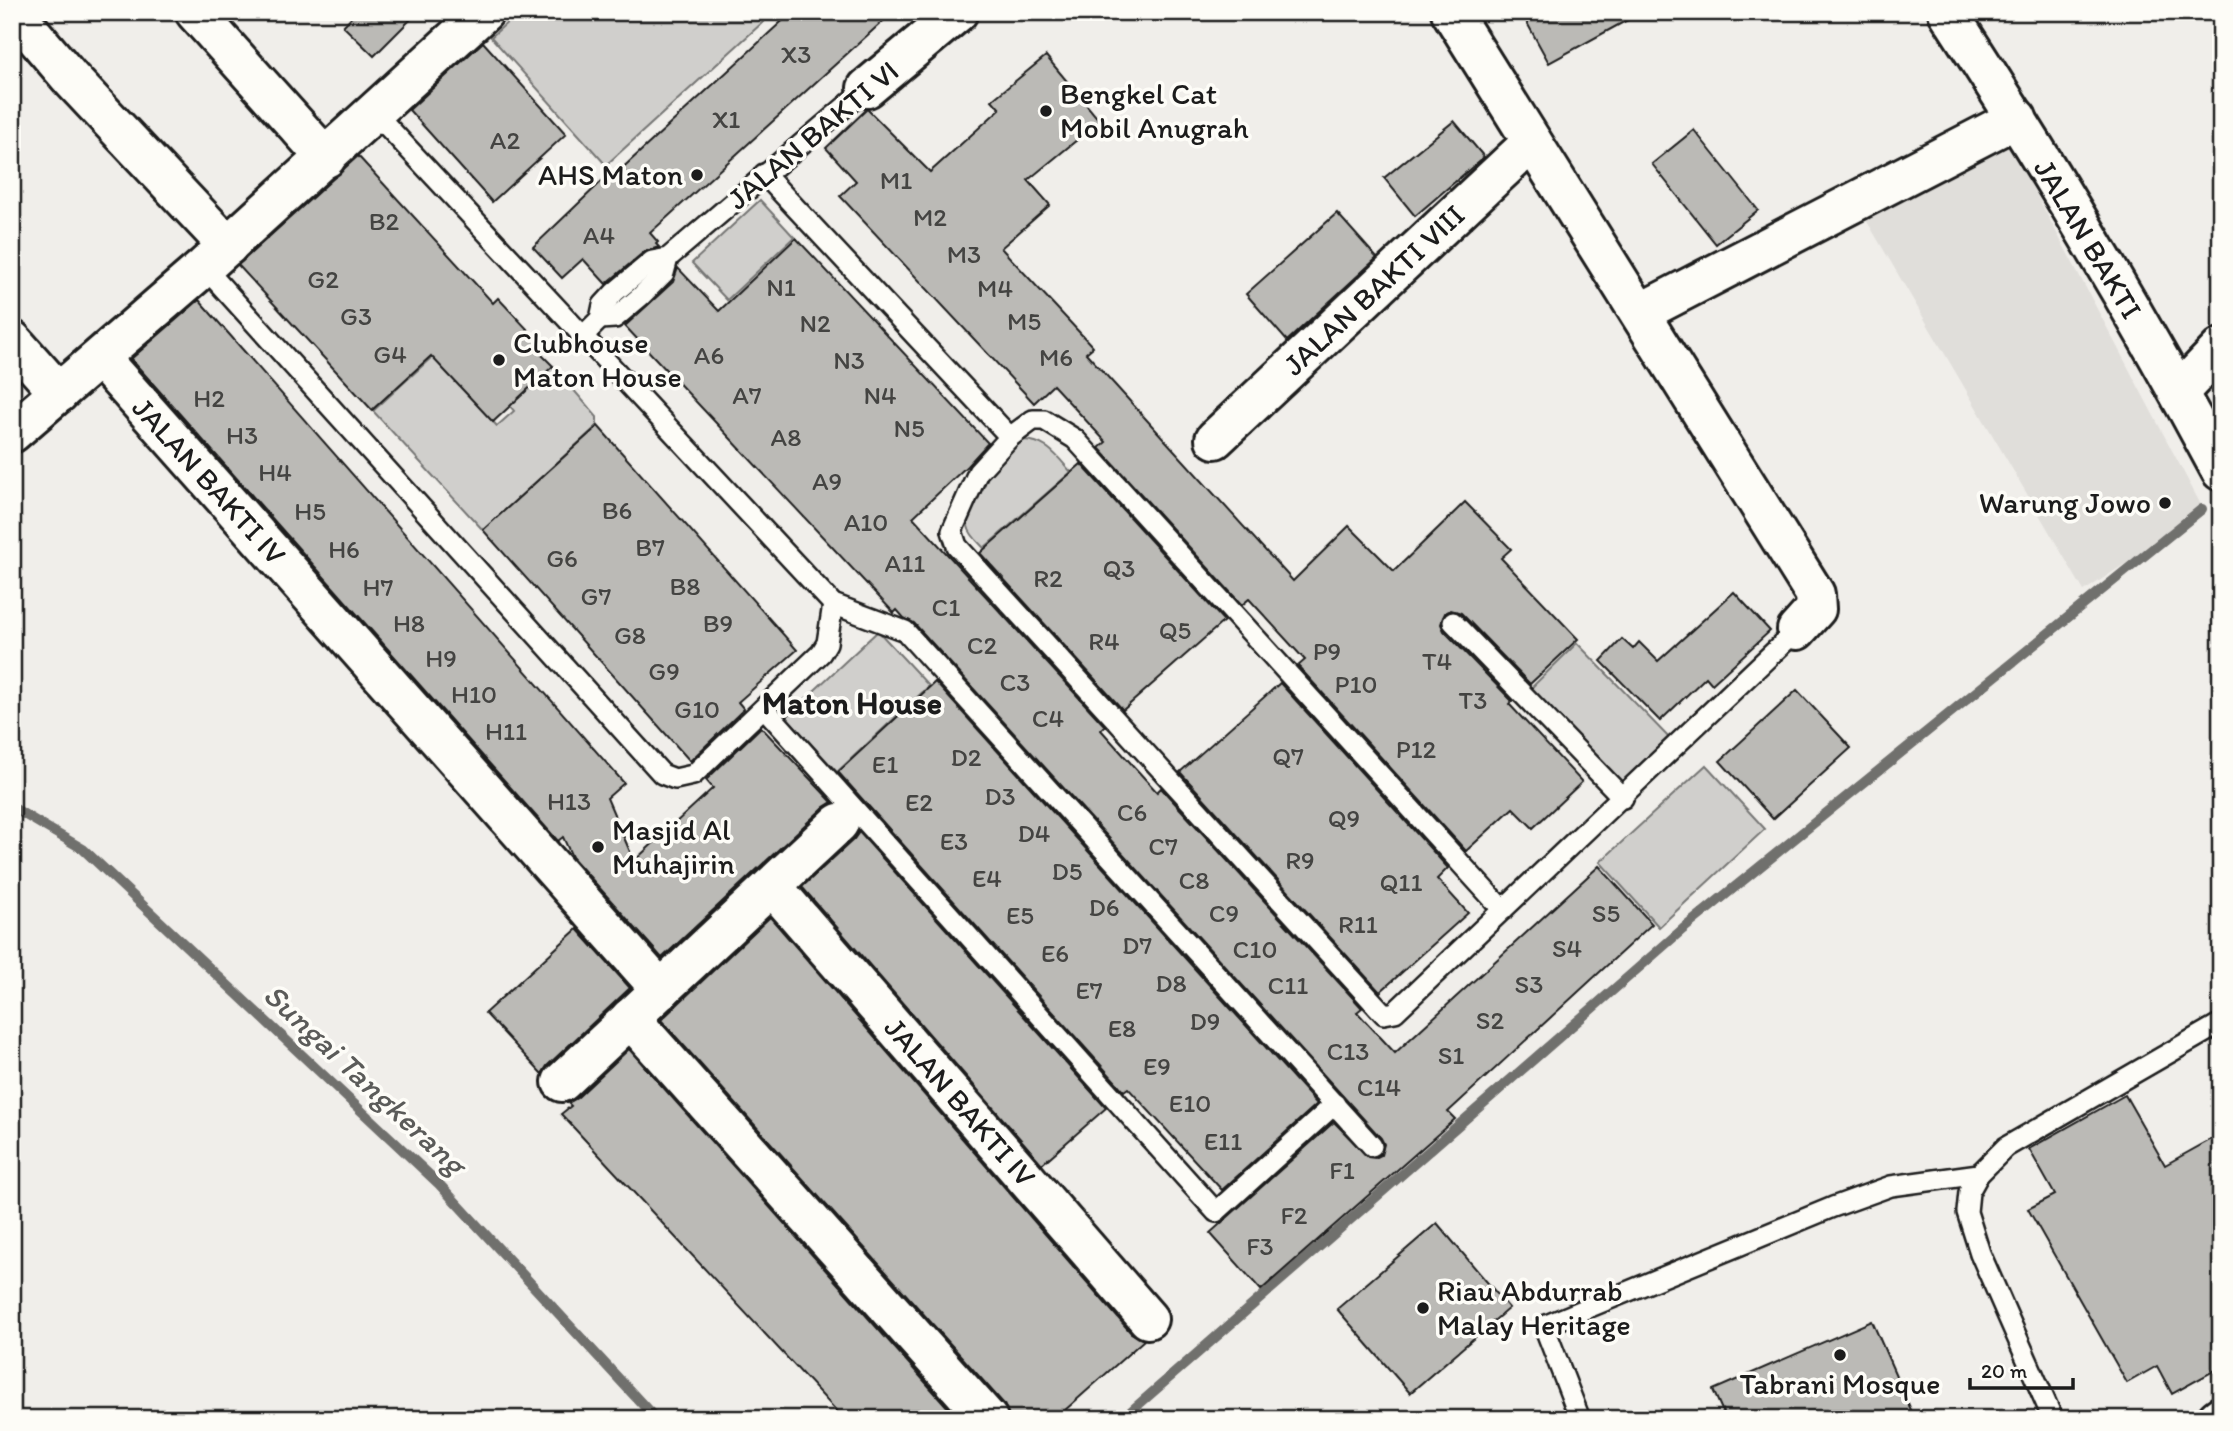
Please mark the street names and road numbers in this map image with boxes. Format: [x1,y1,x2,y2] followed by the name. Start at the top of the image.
[719,52,906,217] street label: JALAN BAKTI VI
[2026,152,2151,325] street label: JALAN BAKTI
[1275,196,1472,383] street label: JALAN BAKTI VIII
[125,389,294,572] street label: JALAN BAKTI IV
[877,1009,1044,1194] street label: JALAN BAKTI IV

